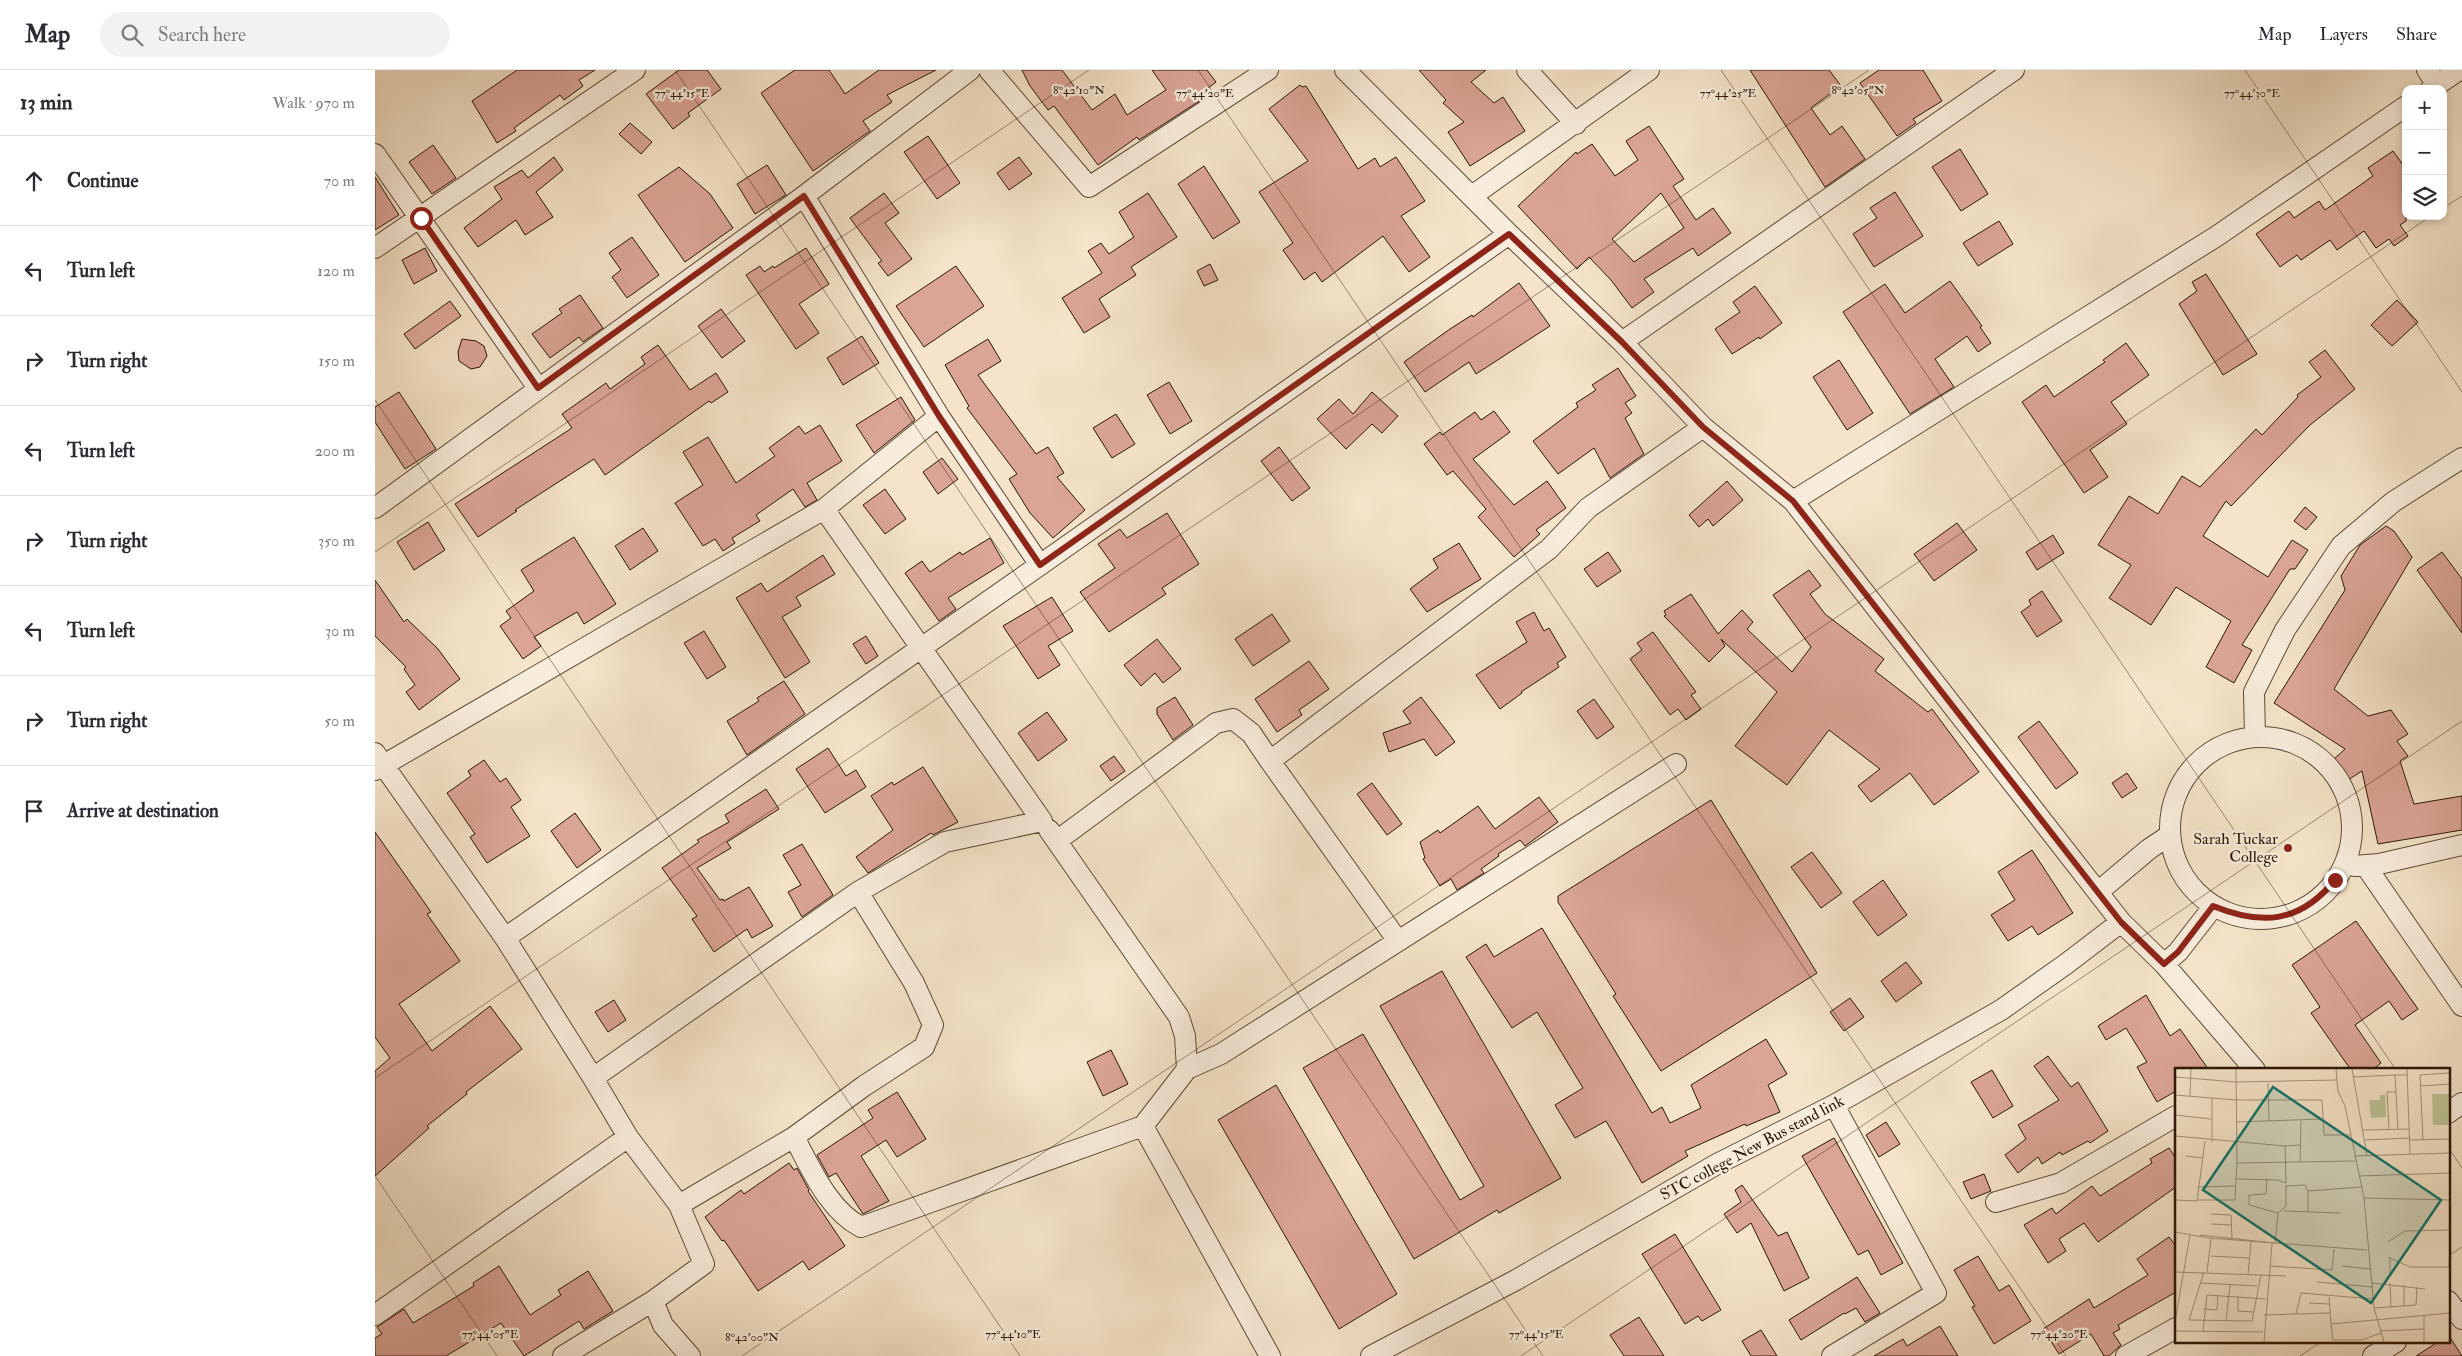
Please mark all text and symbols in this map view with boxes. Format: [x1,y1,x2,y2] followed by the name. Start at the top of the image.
[100,12,450,57] search box
[25,19,70,50] text: Map
[118,21,146,49] icon: search
[158,23,246,47] text: Search here
[2258,23,2292,46] text: Map
[2320,23,2368,46] text: Layers
[2396,23,2437,46] text: Share
[1053,83,1105,98] text: 8°42'10"N
[1832,83,1885,98] text: 8°42'05"N
[2402,85,2447,220] map controls
[2402,85,2447,130] button: +
[655,86,710,101] text: 77°44'15"E
[1176,86,1234,101] text: 77°44'20"E
[1700,86,1757,101] text: 77°44'25"E
[2224,86,2280,101] text: 77°44'30"E
[20,89,73,116] text: 13 min
[272,93,355,113] text: Walk · 970 m
[2402,130,2447,175] button: −
[20,167,48,195] icon: ahead
[67,169,138,193] text: Continue
[324,171,355,191] text: 70 m
[2402,175,2447,220] button: layers
[410,207,433,230] route start
[20,257,48,285] icon: left
[67,259,135,283] text: Turn left
[317,261,355,281] text: 120 m
[20,347,48,375] icon: right
[67,349,147,373] text: Turn right
[318,351,355,371] text: 150 m
[20,437,48,465] icon: left
[67,439,135,463] text: Turn left
[315,441,355,461] text: 200 m
[20,527,48,555] icon: right
[67,529,147,553] text: Turn right
[318,531,355,551] text: 350 m
[20,617,48,645] icon: left
[67,619,135,643] text: Turn left
[325,621,355,641] text: 30 m
[20,707,48,735] icon: right
[67,709,147,733] text: Turn right
[324,711,355,731] text: 50 m
[20,797,48,825] icon: arrive
[67,799,219,823] text: Arrive at destination
[2193,829,2278,867] place label: Sarah Tuckar College
[2282,842,2294,854] marker: Sarah Tuckar College
[2324,869,2347,892] route end
[2175,1068,2449,1344] inset map
[1657,1091,1848,1205] street label: STC college New Bus stand link
[462,1327,519,1342] text: 77°44'05"E
[985,1327,1041,1342] text: 77°44'10"E
[1509,1327,1564,1342] text: 77°44'15"E
[2030,1327,2088,1342] text: 77°44'20"E
[725,1330,779,1345] text: 8°42'00"N

